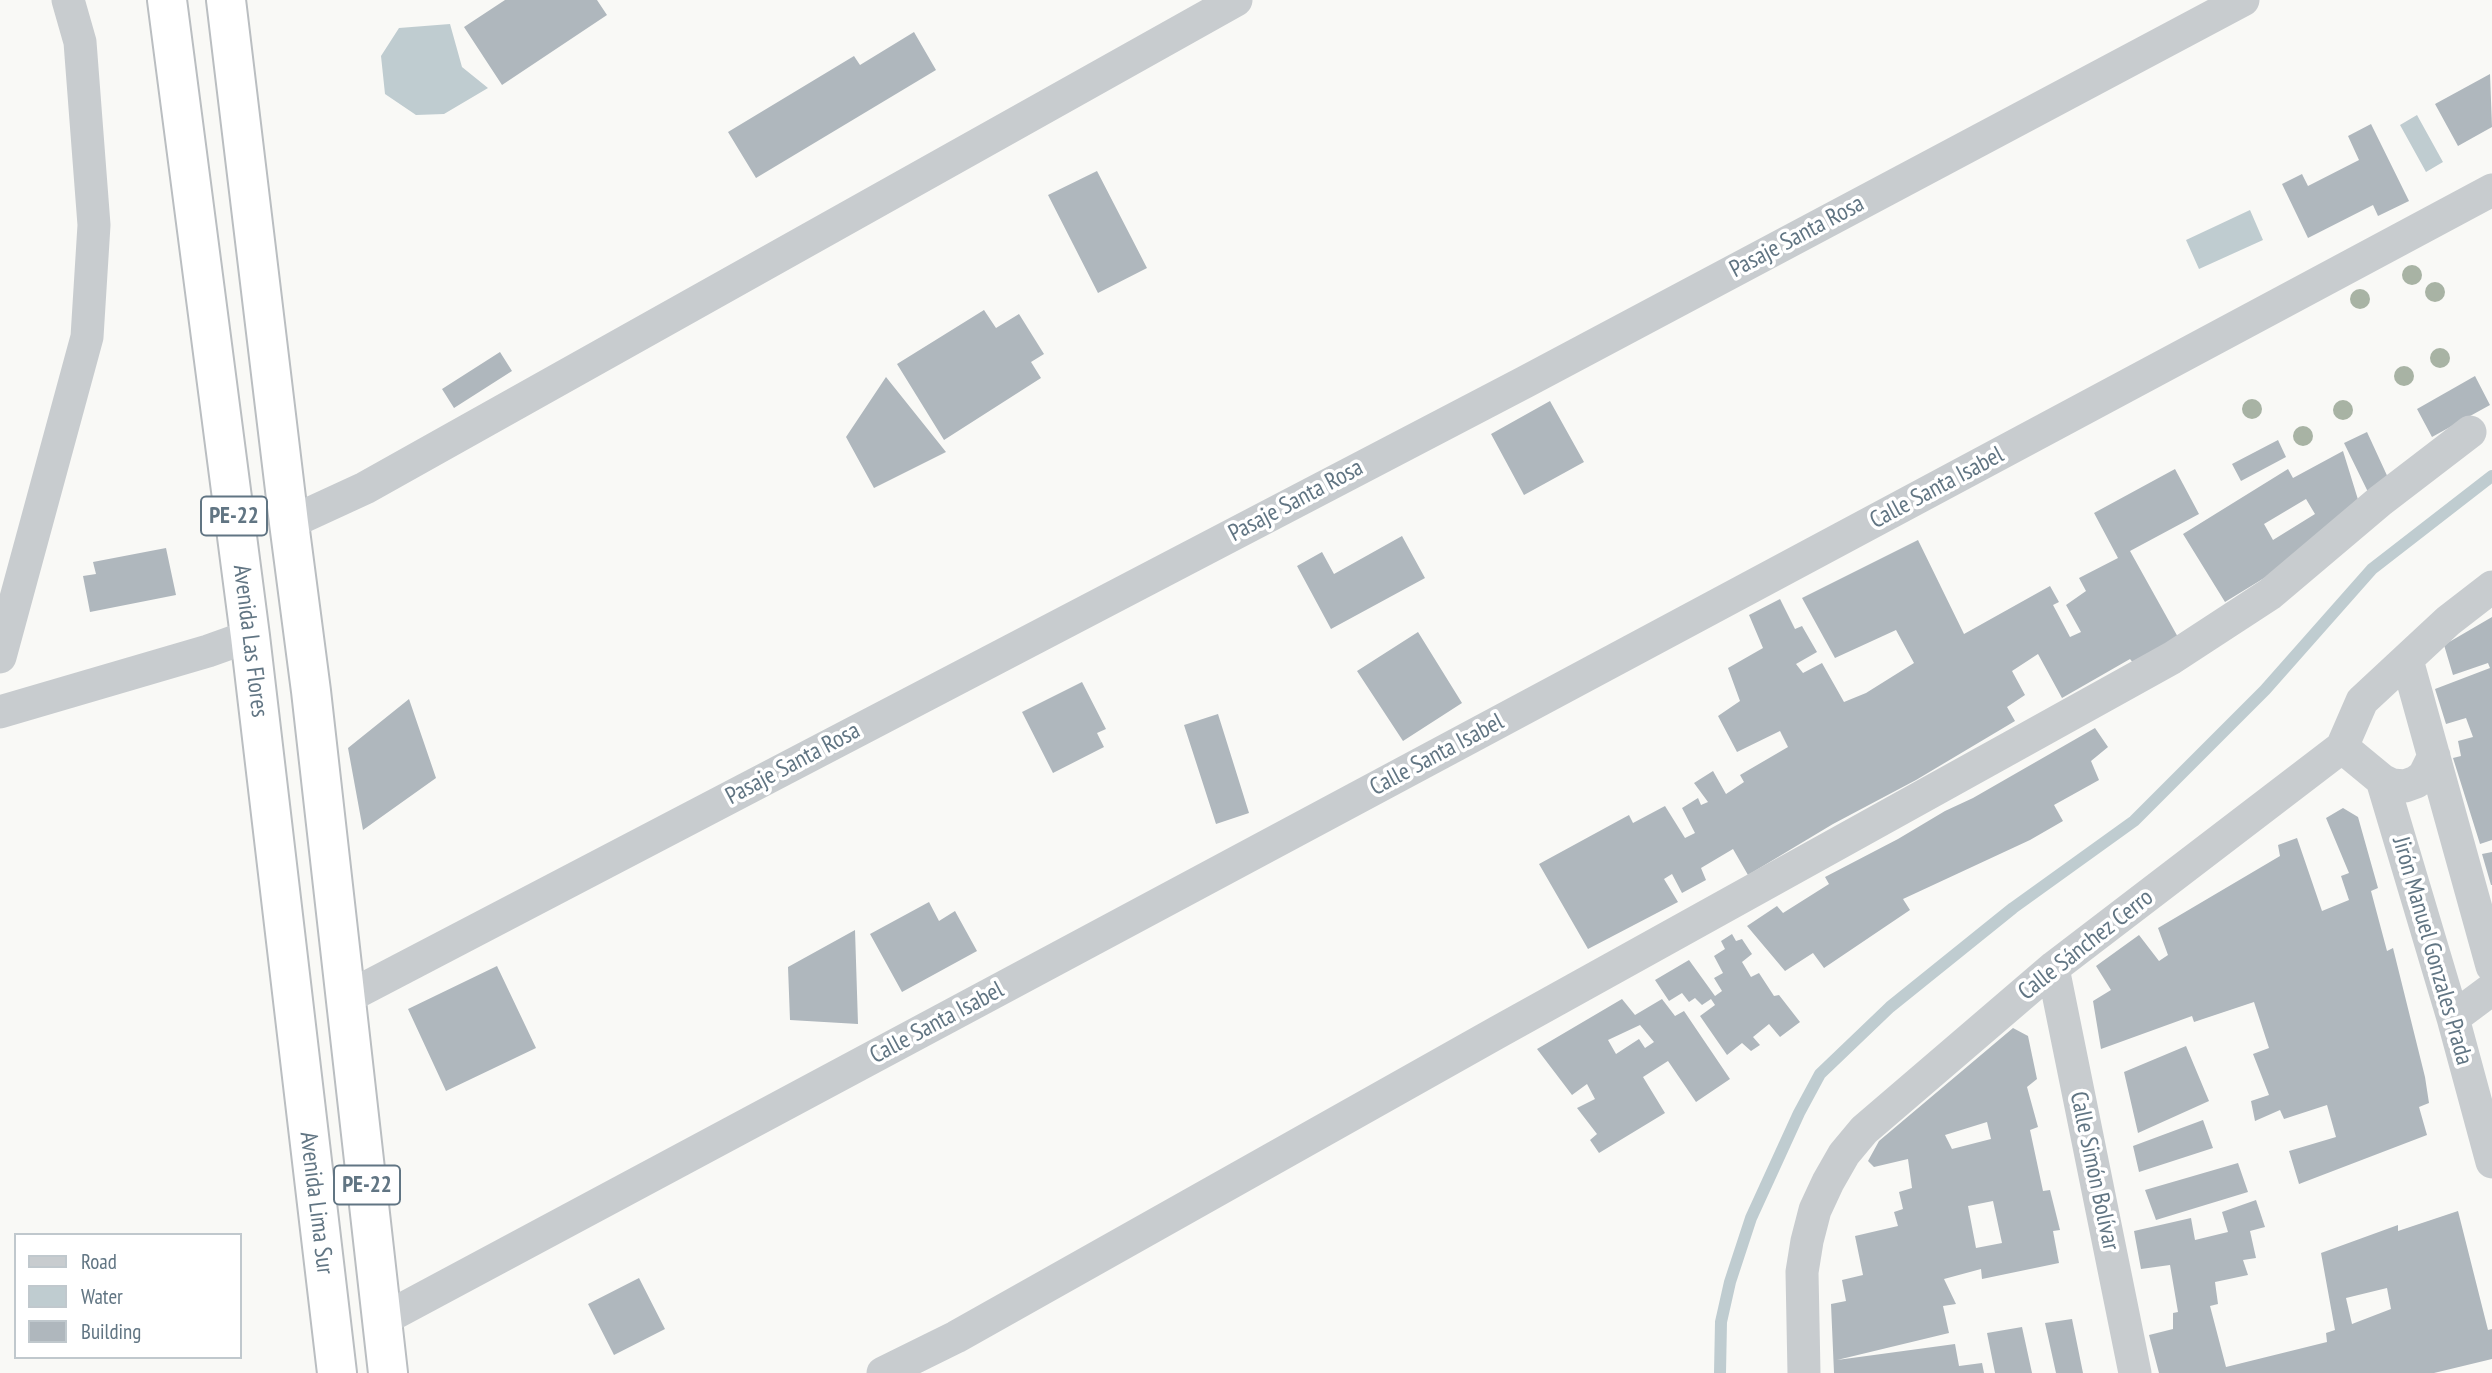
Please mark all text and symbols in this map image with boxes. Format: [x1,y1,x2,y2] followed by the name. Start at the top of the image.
[1725,190,1869,284] street label: Pasaje Santa Rosa
[1865,441,2009,535] street label: Calle Santa Isabel
[1224,454,1368,548] street label: Pasaje Santa Rosa
[201,496,267,536] road number: PE-22
[226,563,274,719] street label: Avenida Las Flores
[1365,708,1509,802] street label: Calle Santa Isabel
[721,717,865,811] street label: Pasaje Santa Rosa
[2386,834,2478,1068] street label: Jirón Manuel Gonzales Prada
[2013,883,2159,1007] street label: Calle Sánchez Cerro
[865,976,1009,1070] street label: Calle Santa Isabel
[2063,1089,2125,1253] street label: Calle Simón Bolívar
[293,1130,339,1276] street label: Avenida Lima Sur
[334,1166,400,1204] road number: PE-22
[14,1233,242,1359] legend
[81,1248,117,1275] text: Road
[81,1283,123,1310] text: Water
[81,1318,141,1345] text: Building

